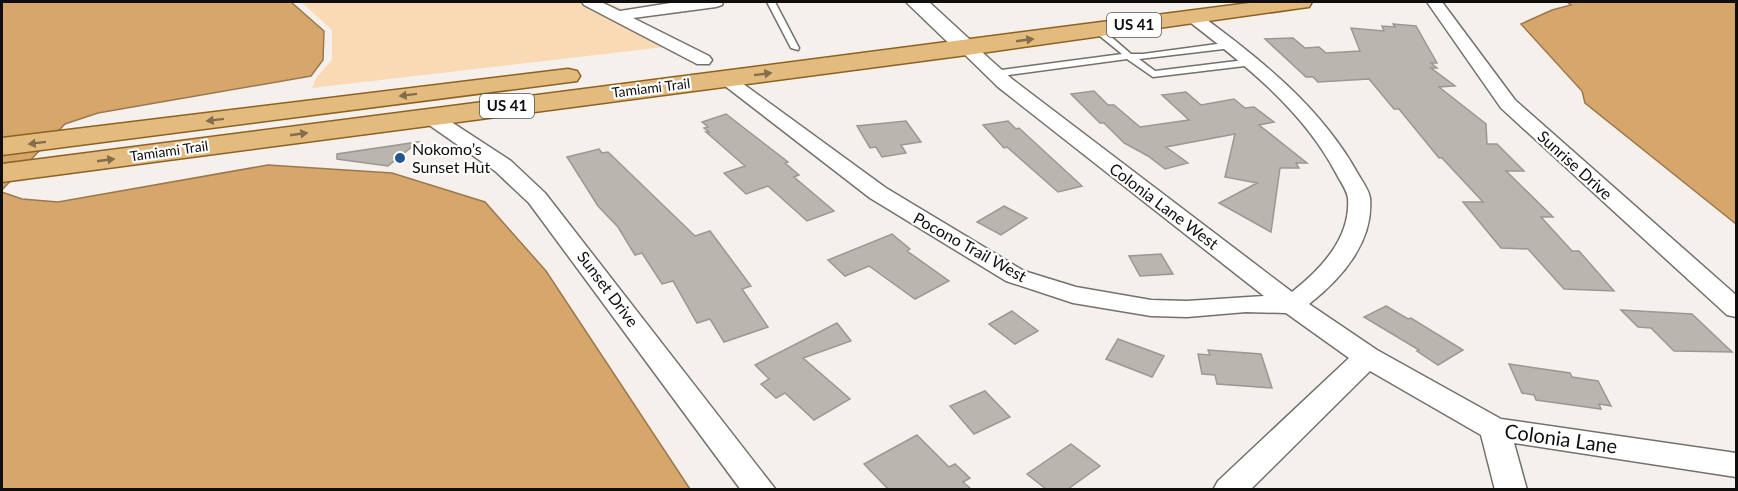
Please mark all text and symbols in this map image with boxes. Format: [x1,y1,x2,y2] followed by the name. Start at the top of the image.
[1107,13,1161,37] road number: US 41
[1016,35,1035,44] one-way arrow
[754,69,773,78] one-way arrow
[611,74,691,101] street label: Tamiami Trail
[399,90,418,100] one-way arrow
[480,94,534,118] road number: US 41
[205,115,224,124] one-way arrow
[1534,126,1616,203] street label: Sunrise Drive
[290,129,309,138] one-way arrow
[129,137,209,164] street label: Tamiami Trail
[27,138,46,148] one-way arrow
[412,139,491,176] place label: Nokomo’s Sunset Hut
[393,151,407,165] marker: Nokomo’s Sunset Hut
[97,155,116,164] one-way arrow
[1106,158,1223,253] street label: Colonia Lane West
[911,208,1030,286] street label: Pocono Trail West
[574,247,643,330] street label: Sunset Drive
[1503,418,1619,458] street label: Colonia Lane

